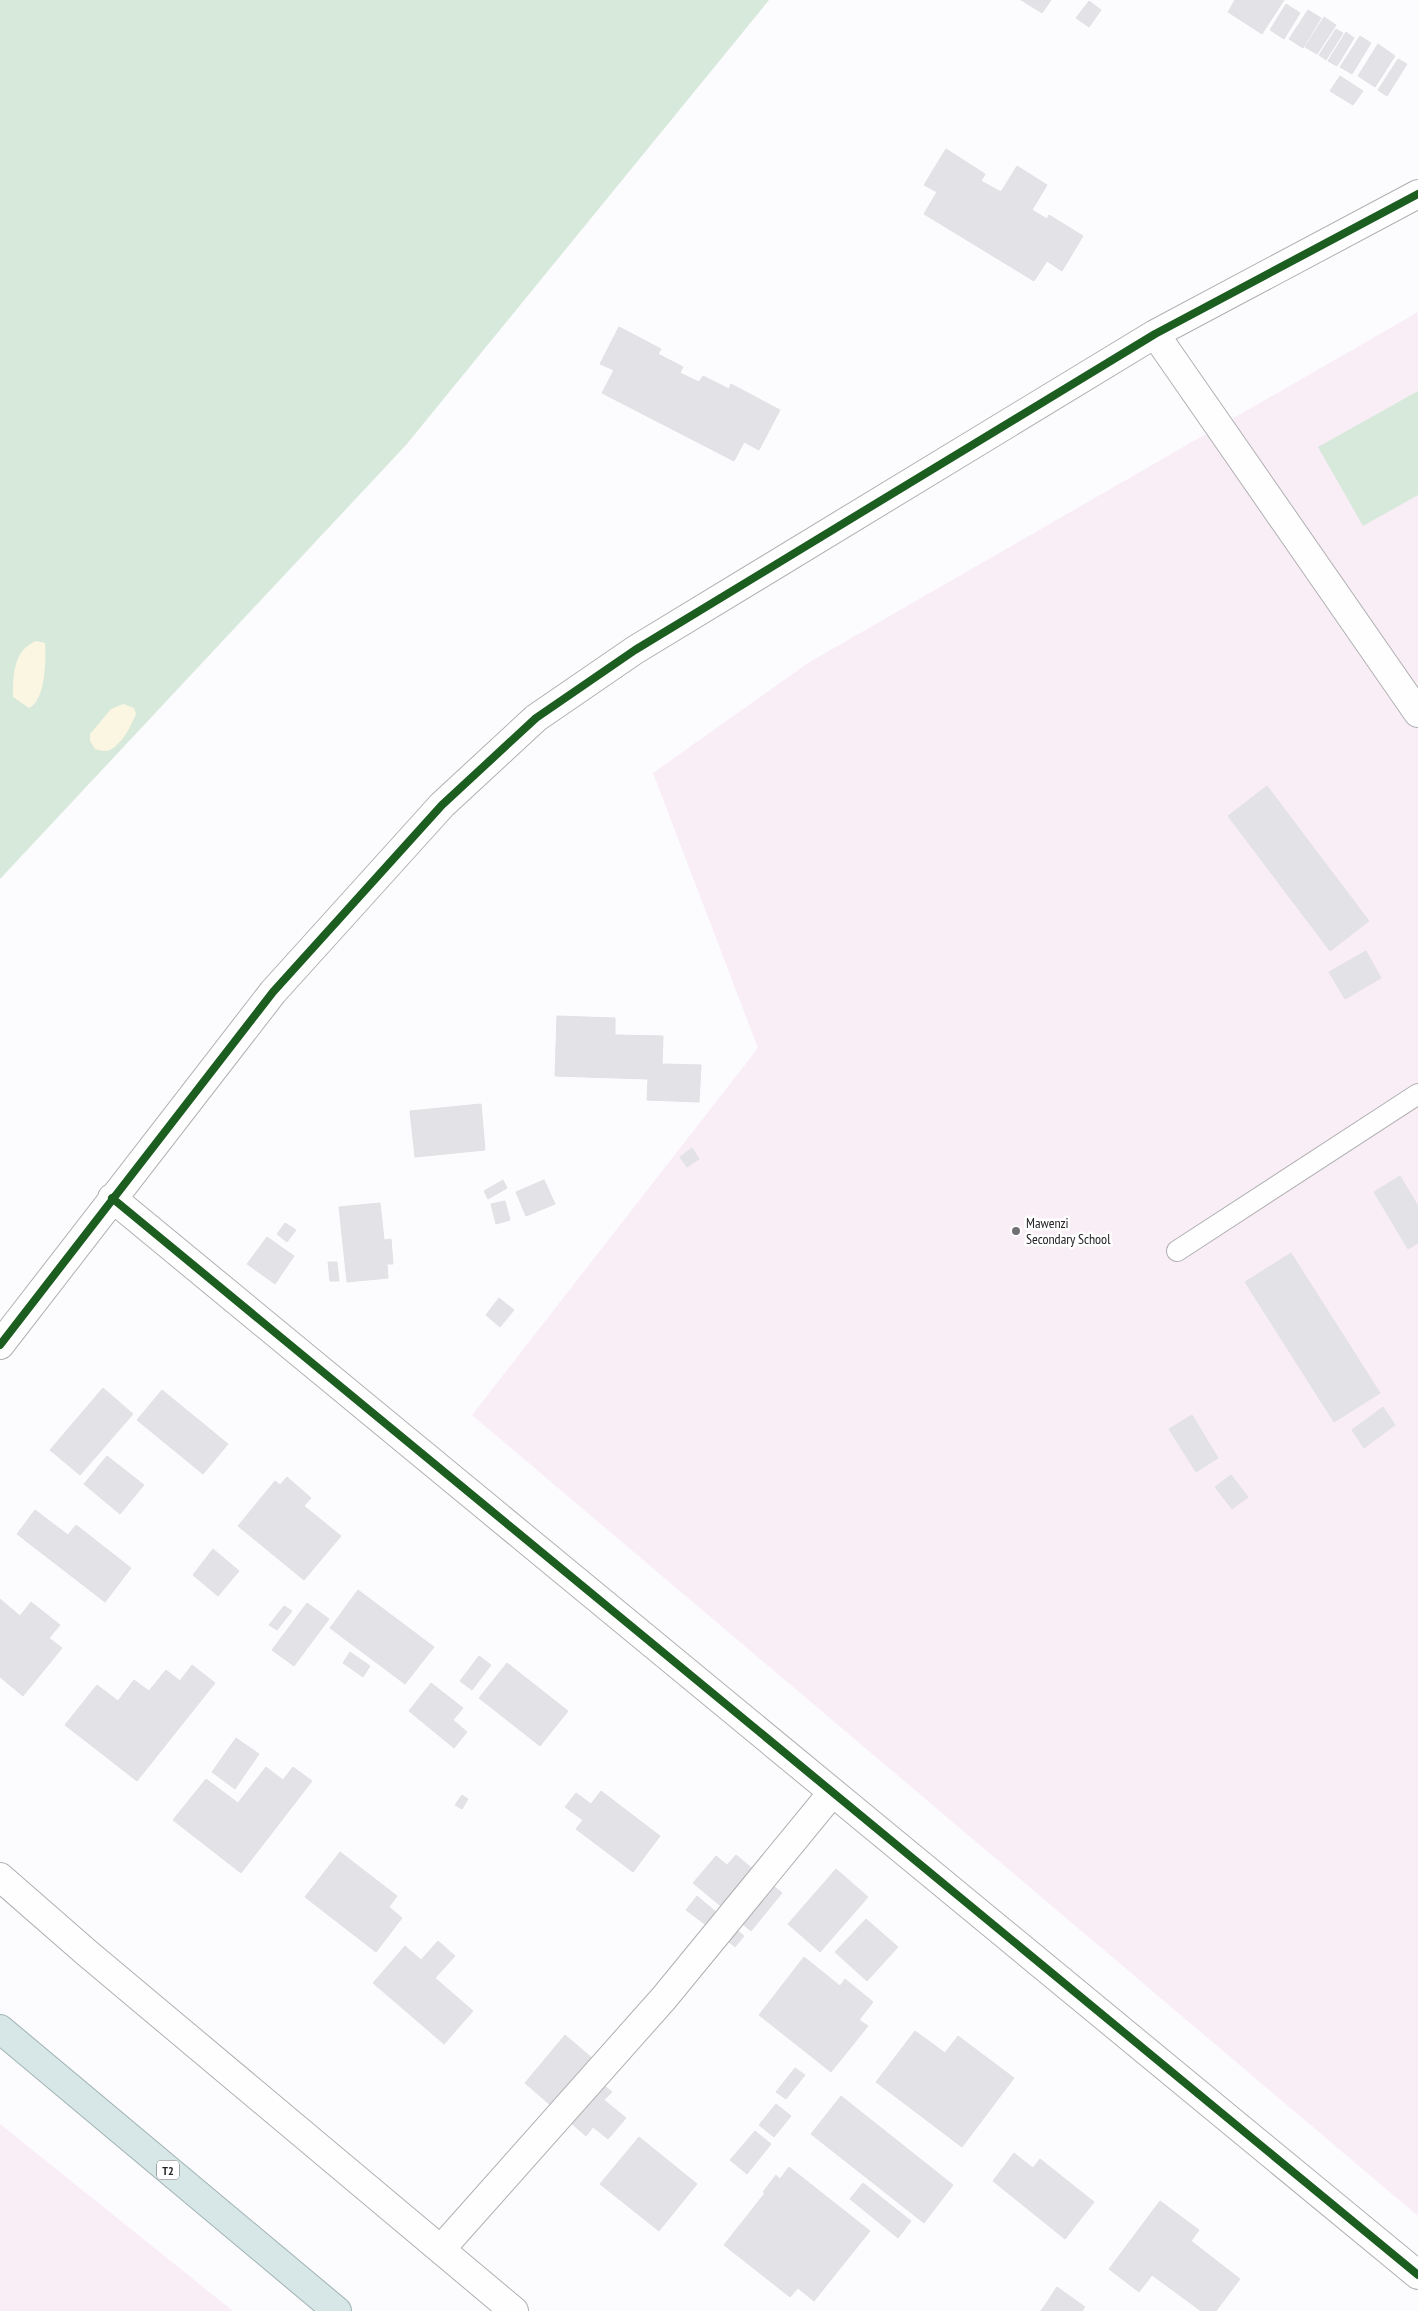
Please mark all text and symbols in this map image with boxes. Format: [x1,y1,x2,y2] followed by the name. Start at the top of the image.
[1026,1214,1111,1248] place label: Mawenzi Secondary School
[1010,1225,1022,1237] marker: Mawenzi Secondary School
[157,2160,179,2180] road number: T2

